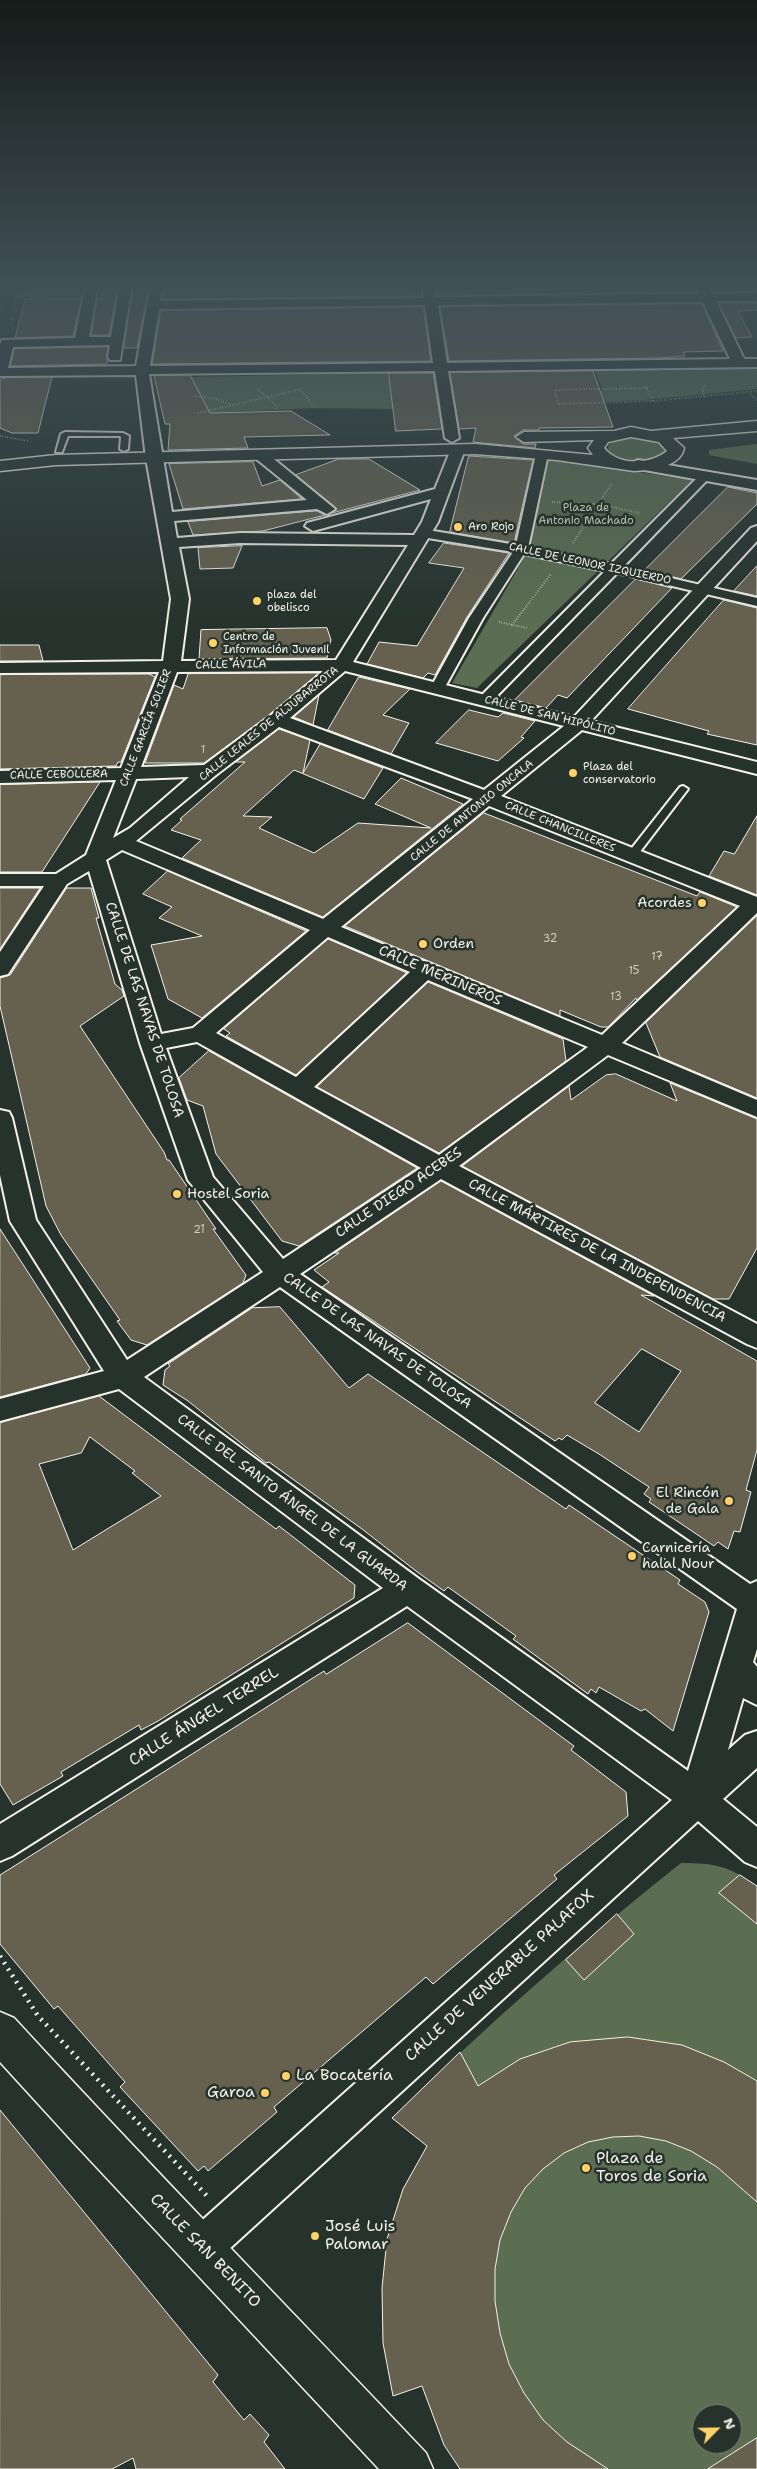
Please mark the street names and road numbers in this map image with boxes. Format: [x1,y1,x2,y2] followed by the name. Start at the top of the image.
[508,540,672,588] street label: CALLE DE LEONOR IZQUIERDO
[195,658,267,672] street label: CALLE ÁVILA
[197,664,341,784] street label: CALLE LEALES DE ALJUBARROTA
[118,668,174,788] street label: CALLE GARCÍA SOLIER
[483,693,617,739] street label: CALLE DE SAN HIPÓLITO
[408,757,536,865] street label: CALLE DE ANTONIO ONCALA
[10,768,108,782] street label: CALLE CEBOLLERA
[503,799,617,855] street label: CALLE CHANCILLERES
[101,900,187,1120] street label: CALLE DE LAS NAVAS DE TOLOSA
[376,942,504,1010] street label: CALLE MERINEROS
[333,1144,465,1242] street label: CALLE DIEGO ACEBES
[465,1176,729,1326] street label: CALLE MÁRTIRES DE LA INDEPENDENCIA
[280,1269,474,1413] street label: CALLE DE LAS NAVAS DE TOLOSA
[174,1411,410,1595] street label: CALLE DEL SANTO ÁNGEL DE LA GUARDA
[126,1663,282,1771] street label: CALLE ÁNGEL TERREL
[402,1886,598,2066] street label: CALLE DE VENERABLE PALAFOX
[145,2190,265,2312] street label: CALLE SAN BENITO

